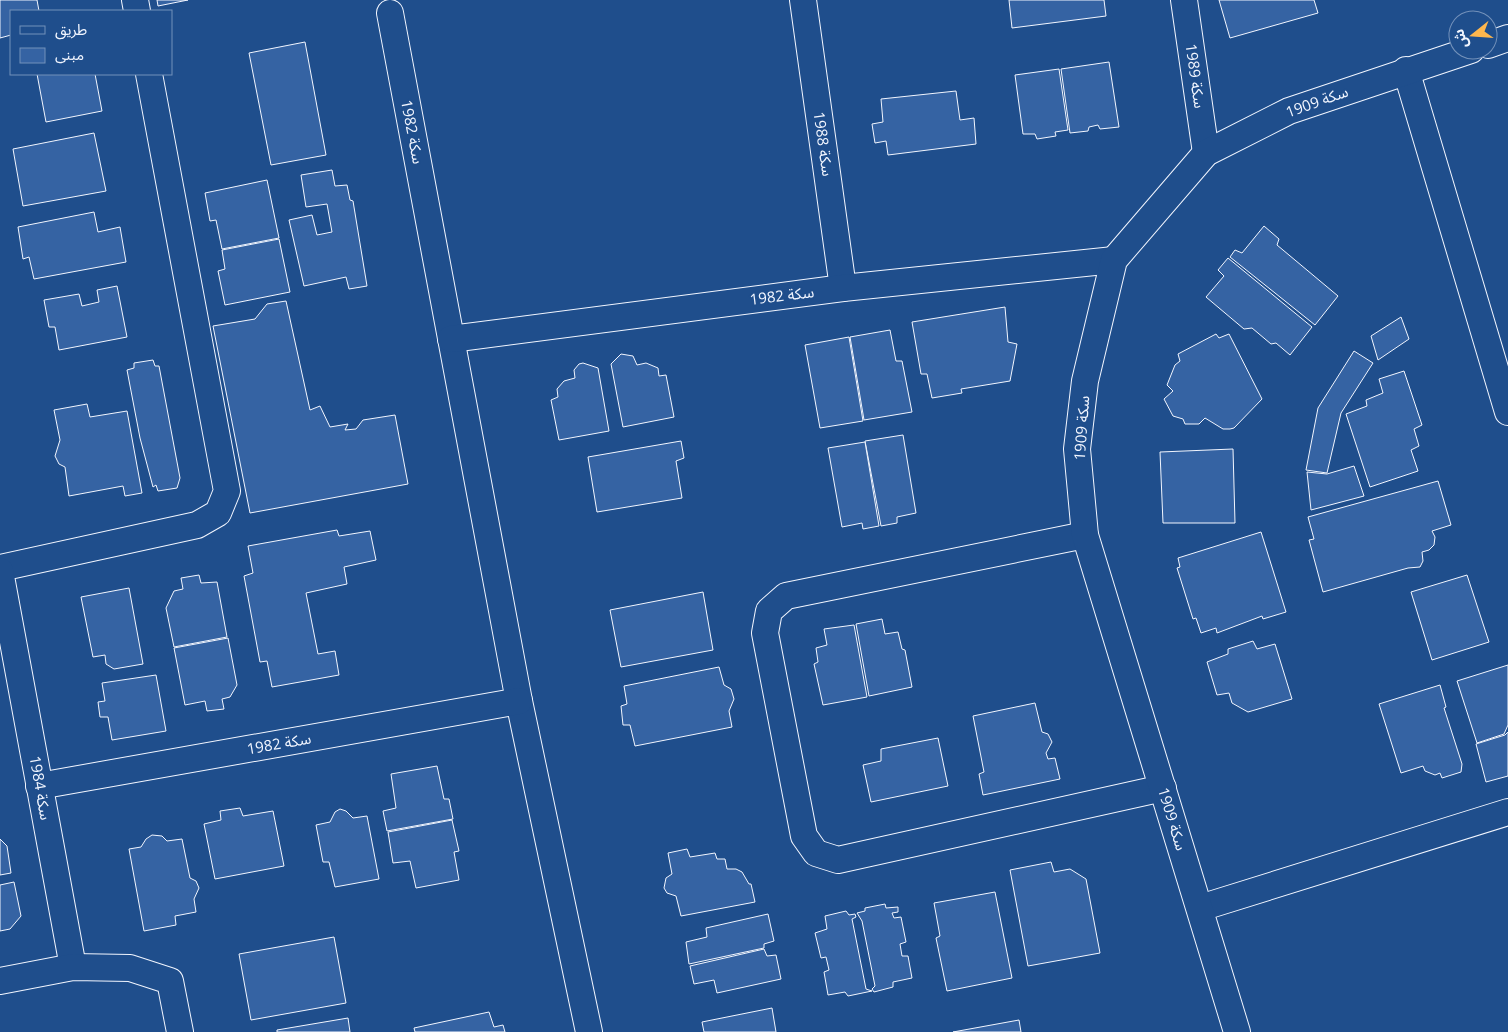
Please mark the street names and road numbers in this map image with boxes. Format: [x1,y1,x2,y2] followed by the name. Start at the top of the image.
[1182,42,1210,110] street label: سكة 1989
[1283,80,1351,122] street label: سكة 1909
[397,98,429,166] street label: سكة 1982
[810,110,838,178] street label: سكة 1988
[748,281,816,309] street label: سكة 1982
[1069,395,1093,461] street label: سكة 1909
[245,727,313,758] street label: سكة 1982
[26,754,57,822] street label: سكة 1984
[1154,785,1192,853] street label: سكة 1909

